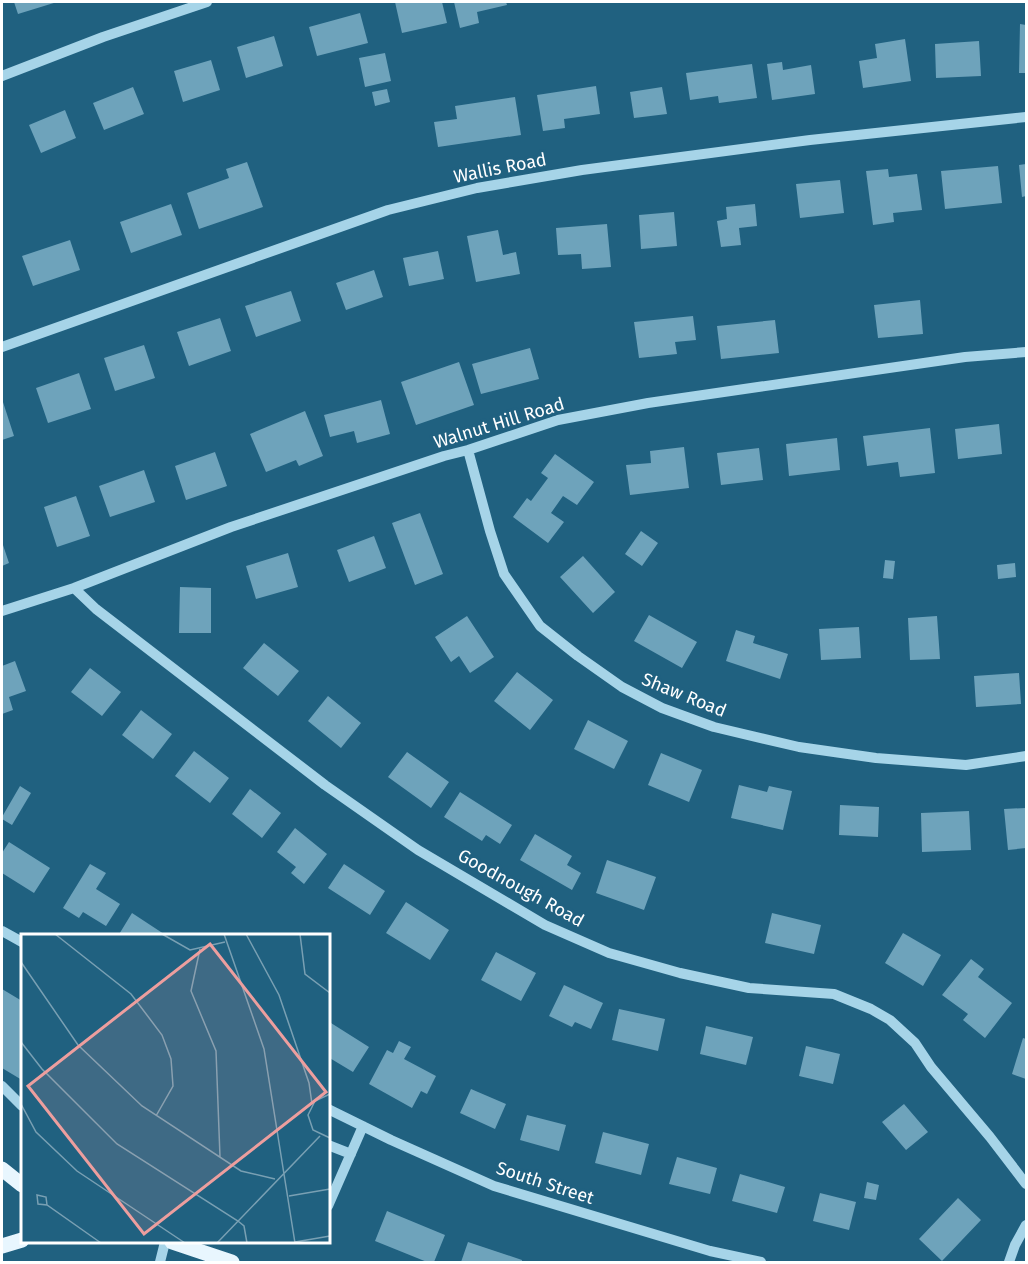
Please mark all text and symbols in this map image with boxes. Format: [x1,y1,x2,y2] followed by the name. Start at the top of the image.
[452,148,548,188] street label: Wallis Road
[431,393,567,453] street label: Walnut Hill Road
[639,668,729,722] street label: Shaw Road
[454,844,588,932] street label: Goodnough Road
[21,934,330,1243] inset map
[493,1157,597,1209] street label: South Street

